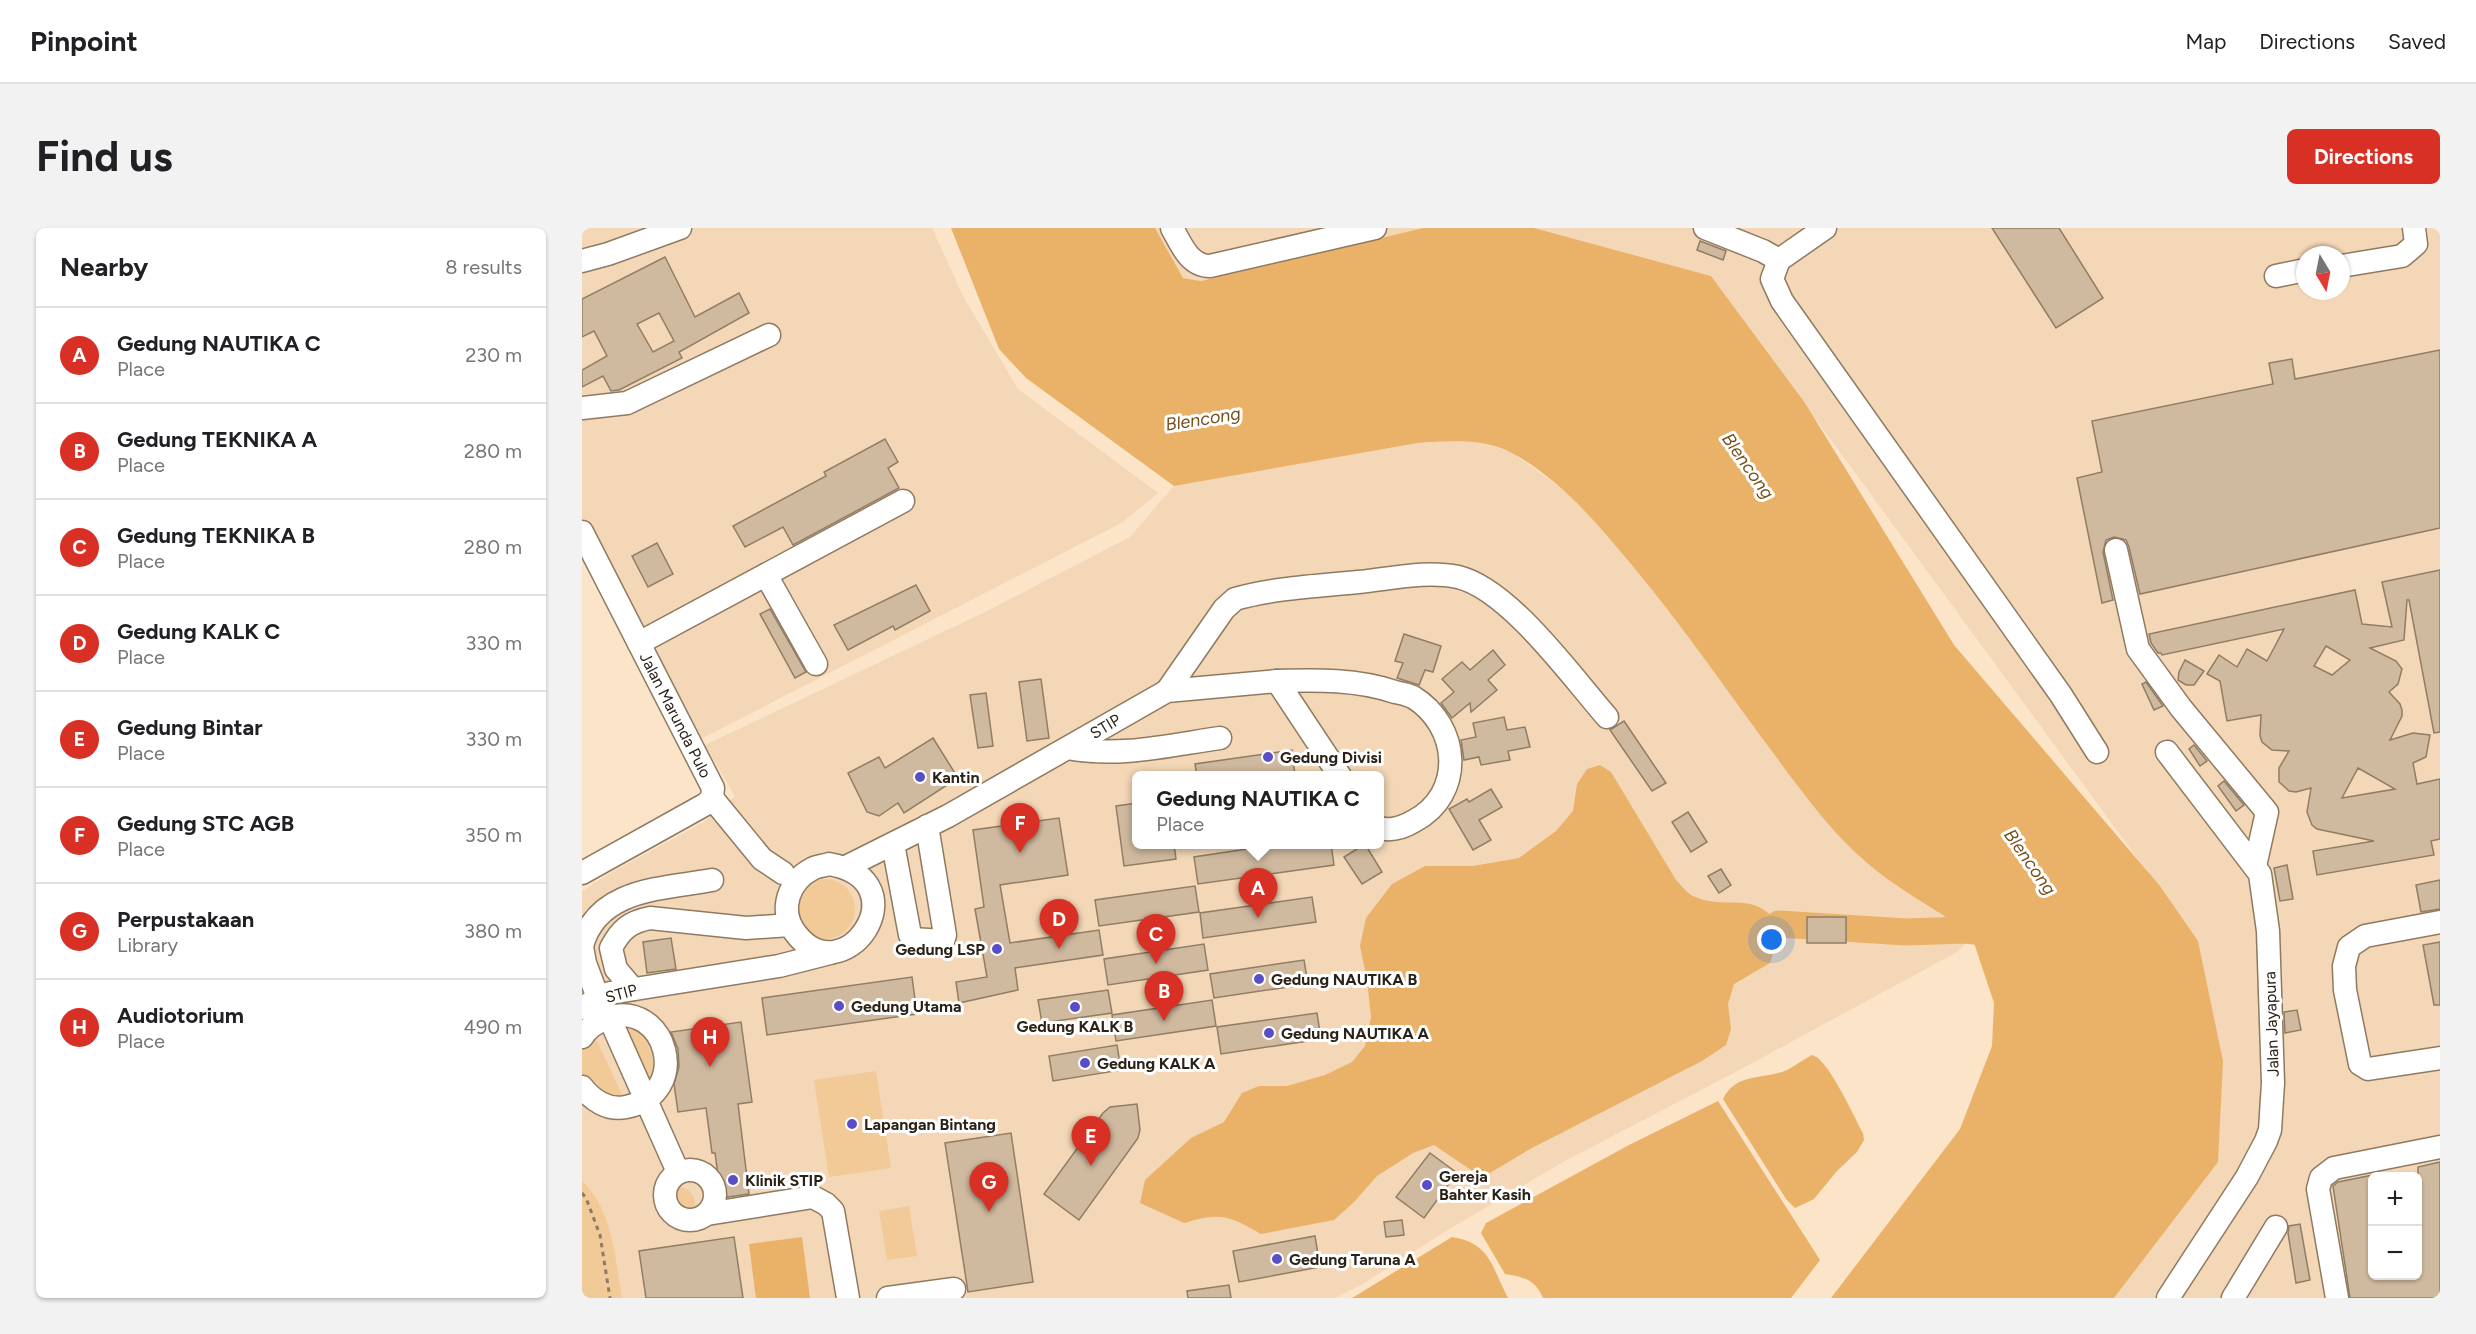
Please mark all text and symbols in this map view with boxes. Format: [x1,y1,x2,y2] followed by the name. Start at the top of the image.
[30,24,138,58] text: Pinpoint
[2185,29,2226,54] text: Map
[2259,29,2355,54] text: Directions
[2388,29,2446,54] text: Saved
[2287,129,2440,184] button: Directions
[36,131,173,182] text: Find us
[2296,246,2350,300] north arrow
[60,251,148,283] text: Nearby
[445,255,522,279] text: 8 results
[117,330,321,357] text: Gedung NAUTIKA C
[72,343,87,367] text: A
[465,343,522,367] text: 230 m
[117,357,165,381] text: Place
[1164,402,1243,436] water label: Blencong
[117,426,317,453] text: Gedung TEKNIKA A
[1717,429,1779,504] water label: Blencong
[73,439,86,463] text: B
[464,439,522,463] text: 280 m
[117,453,165,477] text: Place
[117,522,315,549] text: Gedung TEKNIKA B
[72,535,87,559] text: C
[464,535,522,559] text: 280 m
[117,549,165,573] text: Place
[117,618,280,645] text: Gedung KALK C
[73,631,87,655] text: D
[465,631,522,655] text: 330 m
[117,645,165,669] text: Place
[636,649,715,781] street label: Jalan Marunda Pulo
[1087,710,1124,743] street label: STIP
[117,714,263,741] text: Gedung Bintar
[74,727,85,751] text: E
[465,727,522,751] text: 330 m
[117,741,165,765] text: Place
[1280,748,1382,767] place label: Gedung Divisi
[1261,750,1275,764] marker: Gedung Divisi
[932,768,980,787] place label: Kantin
[913,770,927,784] marker: Kantin
[1132,771,1384,849] popup
[1156,785,1360,812] text: Gedung NAUTIKA C
[1000,804,1040,853] pin: F
[117,810,294,837] text: Gedung STC AGB
[1156,812,1204,836] text: Place
[74,823,85,847] text: F
[465,823,522,847] text: 350 m
[1999,825,2061,900] water label: Blencong
[117,837,165,861] text: Place
[1238,868,1278,918] pin: A
[1040,900,1078,949] pin: D
[117,906,254,933] text: Perpustakaan
[1136,914,1176,964] pin: C
[72,919,87,943] text: G
[464,919,522,943] text: 380 m
[1757,925,1786,954] your location
[117,933,178,957] text: Library
[895,940,985,959] place label: Gedung LSP
[990,942,1004,956] marker: Gedung LSP
[1271,970,1417,989] place label: Gedung NAUTIKA B
[2260,971,2283,1077] street label: Jalan Jayapura
[1144,972,1184,1021] pin: B
[1252,972,1266,986] marker: Gedung NAUTIKA B
[603,980,639,1007] street label: STIP
[851,997,961,1016] place label: Gedung Utama
[832,999,846,1013] marker: Gedung Utama
[1068,1000,1082,1014] marker: Gedung KALK B
[117,1002,244,1029] text: Audiotorium
[72,1015,87,1039] text: H
[463,1015,522,1039] text: 490 m
[1017,1017,1134,1036] place label: Gedung KALK B
[690,1018,730,1067] pin: H
[1281,1024,1429,1043] place label: Gedung NAUTIKA A
[1262,1026,1276,1040] marker: Gedung NAUTIKA A
[117,1029,165,1053] text: Place
[1097,1054,1216,1073] place label: Gedung KALK A
[1078,1056,1092,1070] marker: Gedung KALK A
[864,1115,996,1134] place label: Lapangan Bintang
[1072,1116,1110,1166] pin: E
[845,1117,859,1131] marker: Lapangan Bintang
[970,1162,1008,1212] pin: G
[1439,1167,1531,1204] place label: Gereja Bahter Kasih
[745,1171,823,1190] place label: Klinik STIP
[2368,1172,2422,1280] map controls
[2368,1172,2422,1226] button: +
[726,1173,740,1187] marker: Klinik STIP
[1420,1178,1434,1192] marker: Gereja Bahter Kasih
[2368,1226,2422,1280] button: −
[1289,1250,1416,1269] place label: Gedung Taruna A
[1270,1252,1284,1266] marker: Gedung Taruna A

